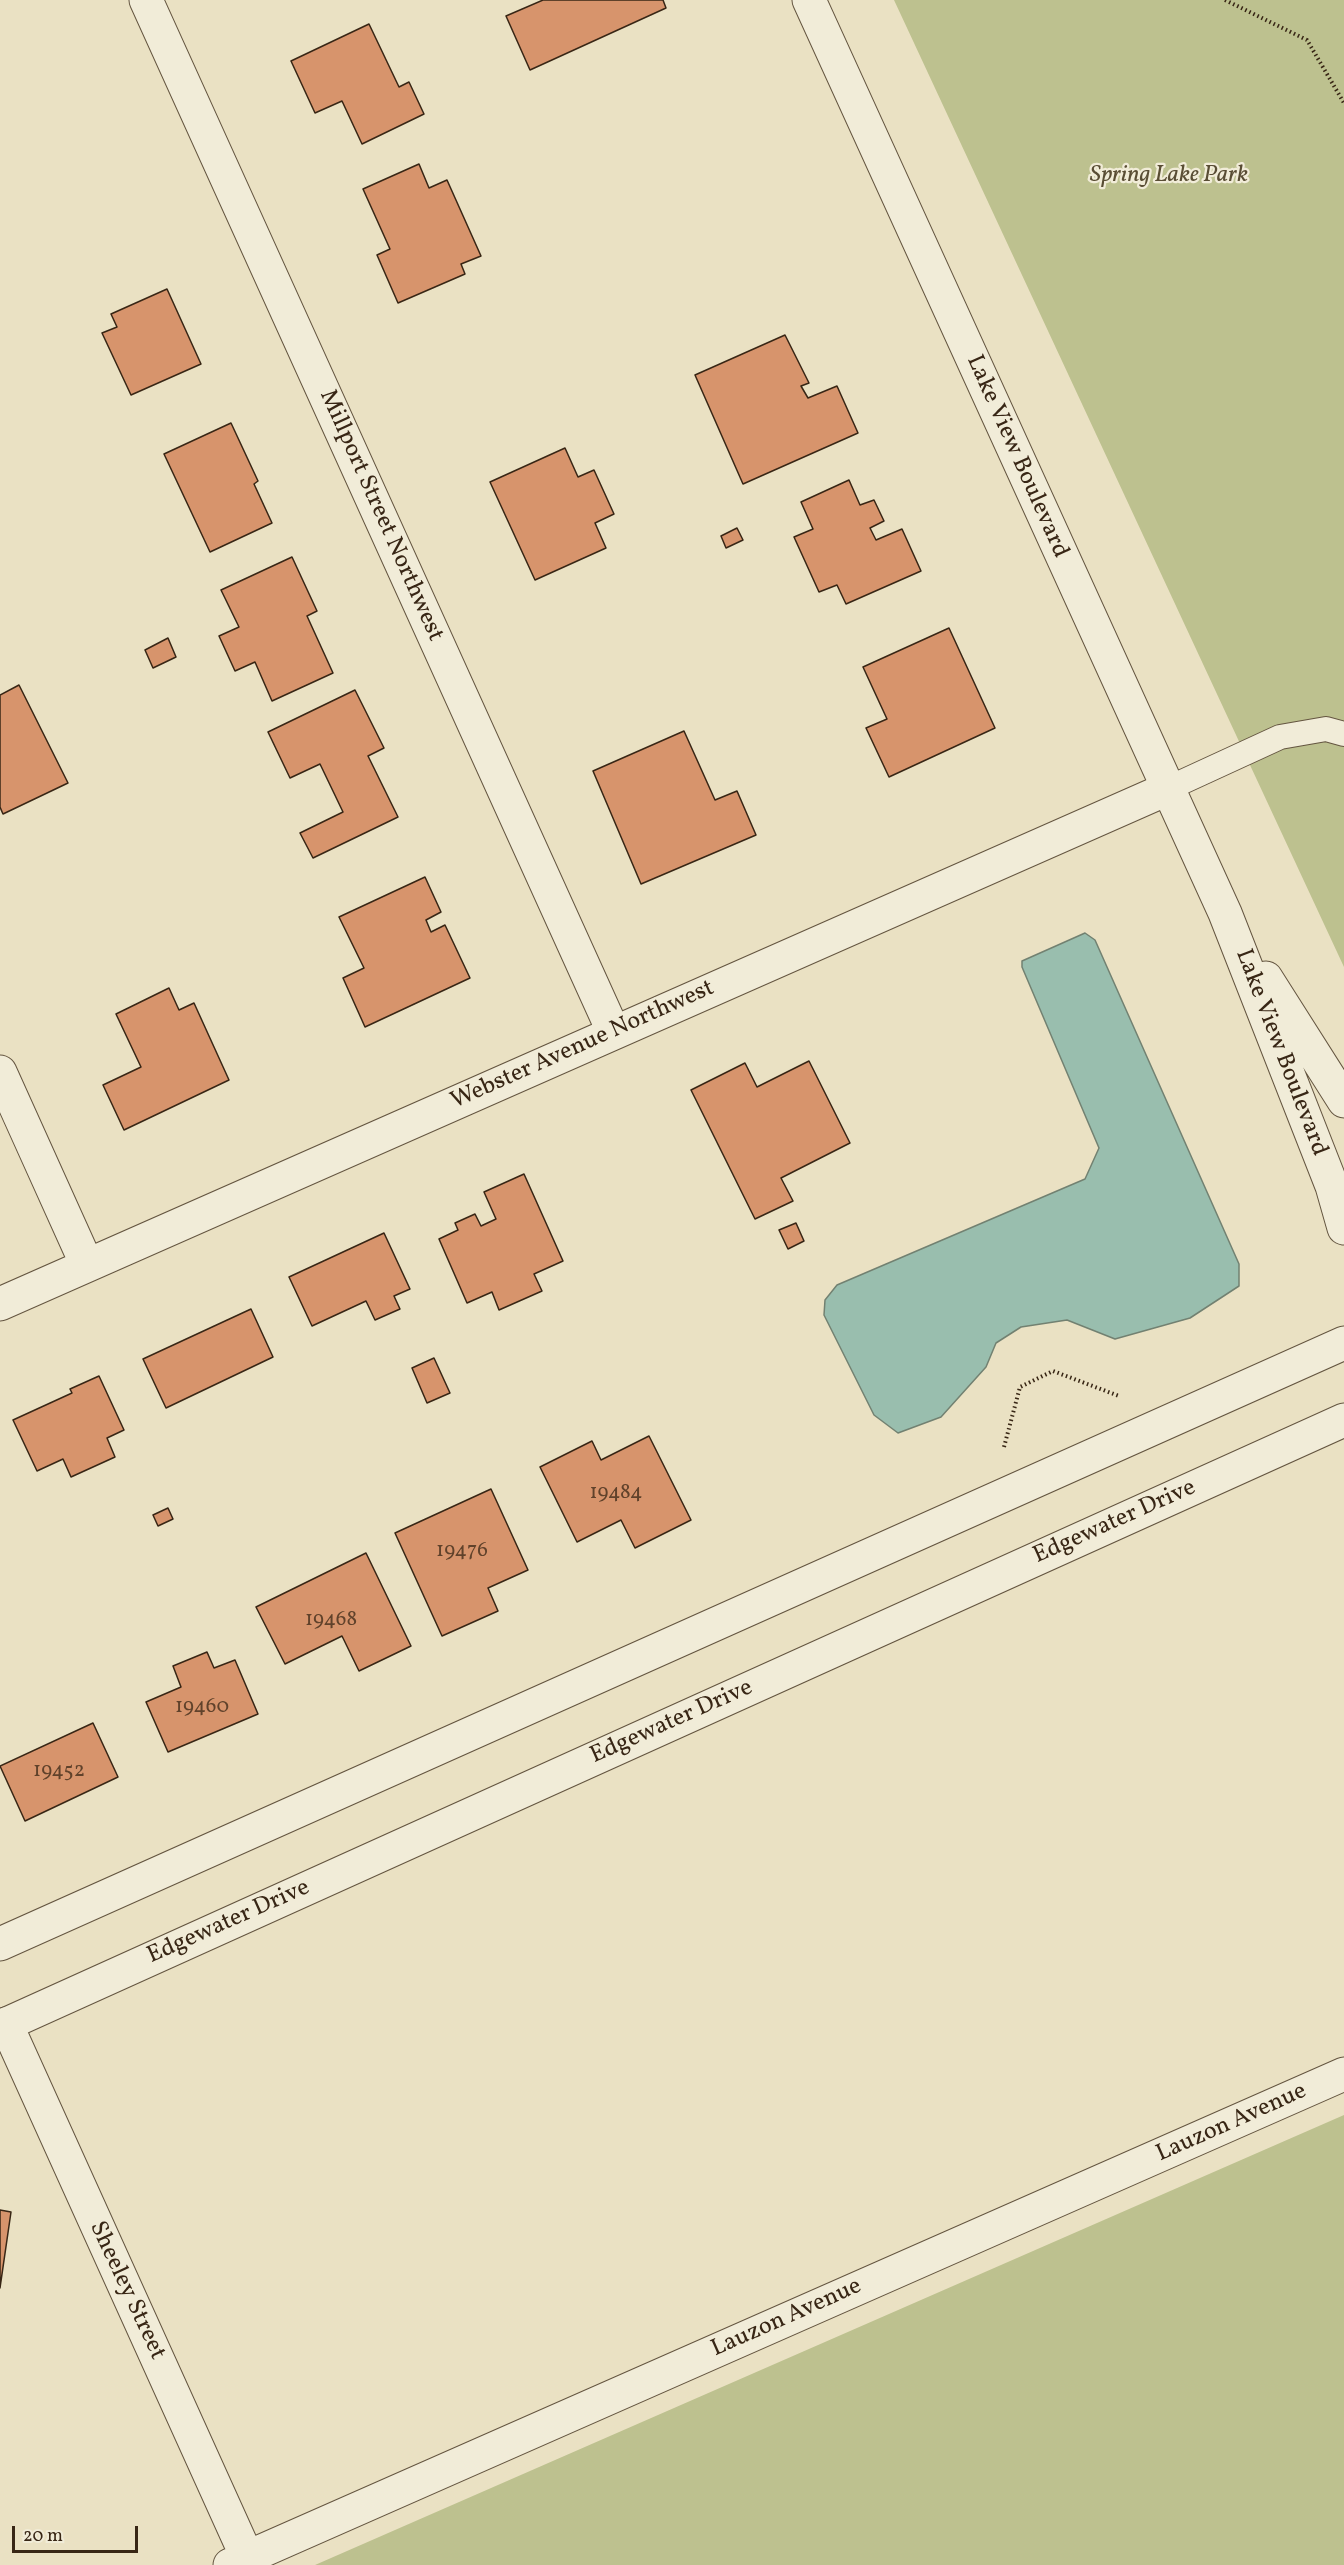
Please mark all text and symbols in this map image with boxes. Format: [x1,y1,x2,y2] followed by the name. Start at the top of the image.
[1090,163,1248,191] park label: Spring Lake Park
[958,351,1074,563] street label: Lake View Boulevard
[311,386,449,646] street label: Millport Street Northwest
[1227,946,1333,1160] street label: Lake View Boulevard
[447,975,719,1117] street label: Webster Avenue Northwest
[1029,1474,1201,1572] street label: Edgewater Drive
[589,1481,643,1507] house number: 19484
[436,1539,488,1565] house number: 19476
[305,1608,357,1634] house number: 19468
[586,1674,758,1772] street label: Edgewater Drive
[175,1695,229,1721] house number: 19460
[33,1759,85,1785] house number: 19452
[143,1874,315,1972] street label: Edgewater Drive
[1152,2078,1312,2170] street label: Lauzon Avenue
[81,2217,171,2365] street label: Sheeley Street
[707,2273,867,2365] street label: Lauzon Avenue
[15,2514,141,2552] scale bar
[23,2524,63,2549] text: 20 m

